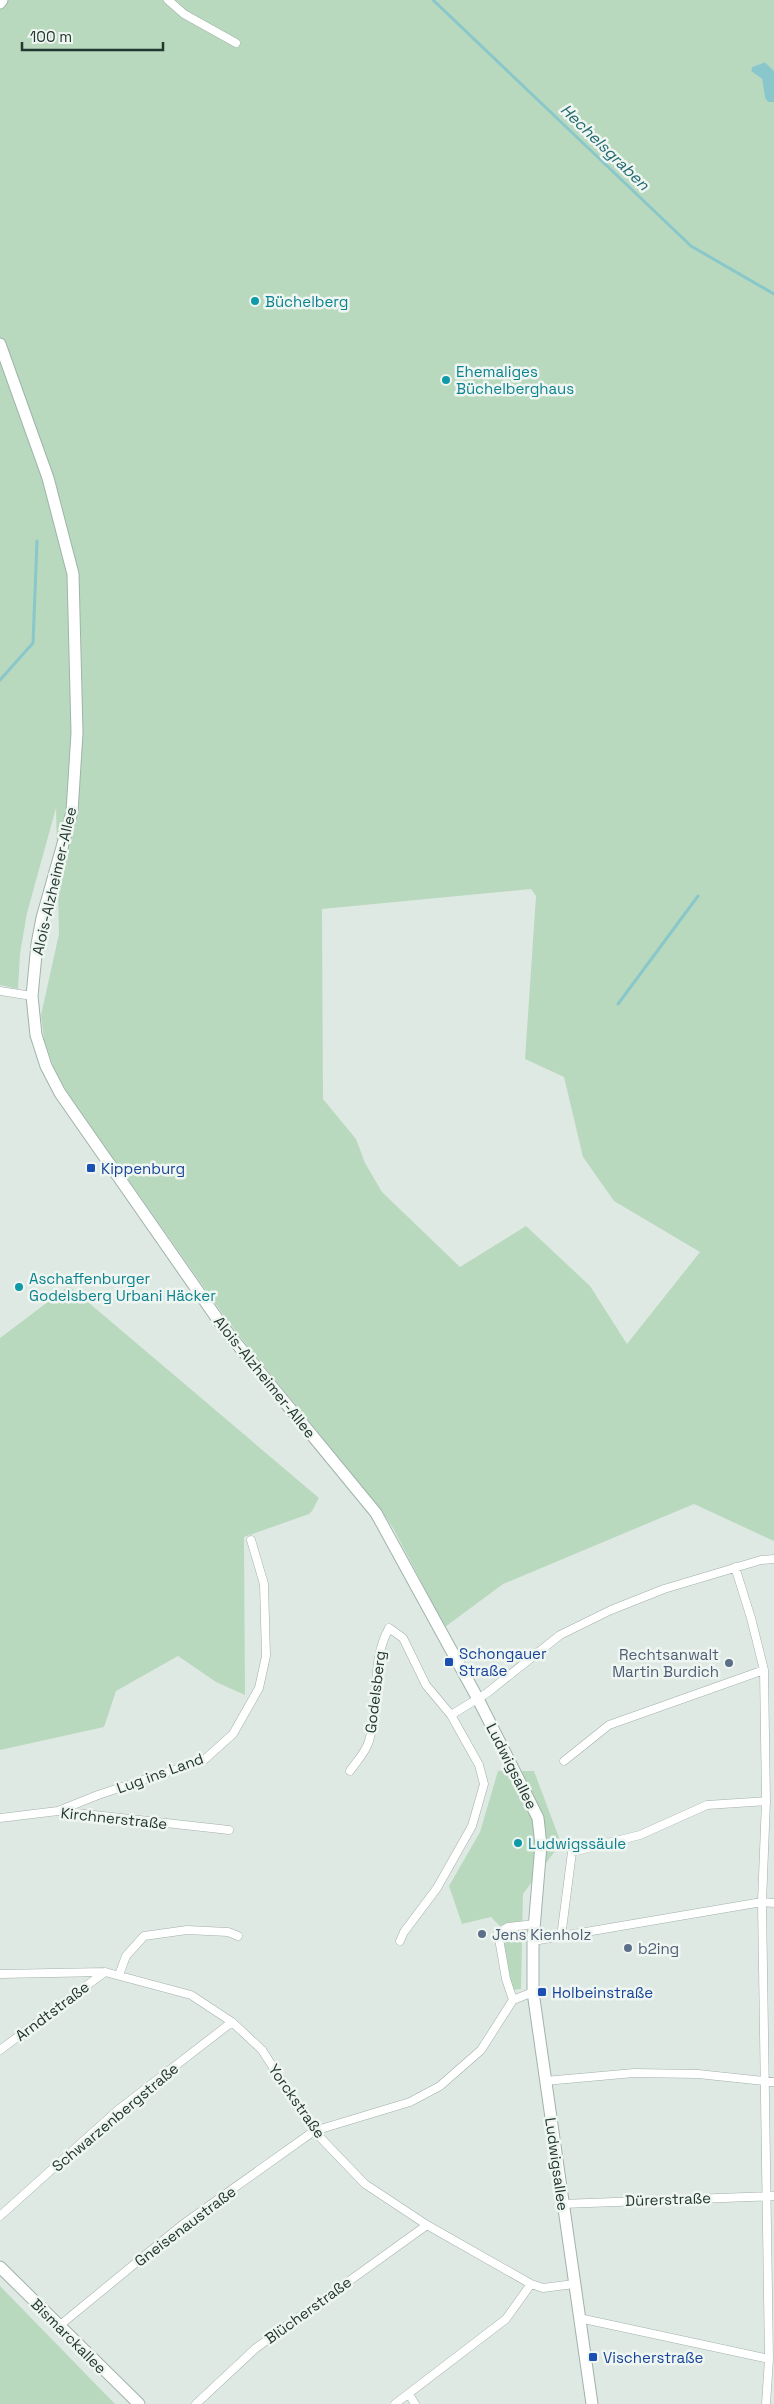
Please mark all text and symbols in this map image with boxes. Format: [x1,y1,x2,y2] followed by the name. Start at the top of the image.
[22,20,164,52] scale bar
[30,27,72,46] text: 100 m
[556,99,655,196] water label: Hechelsgraben
[265,292,348,311] place label: Büchelberg
[249,295,261,307] marker: Büchelberg
[456,362,574,398] place label: Ehemaliges Büchelberghaus
[440,374,452,386] marker: Ehemaliges Büchelberghaus
[28,805,80,957] street label: Alois-Alzheimer-Allee
[101,1159,185,1178] place label: Kippenburg
[85,1162,97,1174] marker: Kippenburg
[29,1269,216,1305] place label: Aschaffenburger Godelsberg Urbani Häcker
[13,1281,25,1293] marker: Aschaffenburger Godelsberg Urbani Häcker
[210,1312,320,1442] street label: Alois-Alzheimer-Allee
[459,1644,547,1680] place label: Schongauer Straße
[612,1645,719,1681] place label: Rechtsanwalt Martin Burdich
[361,1650,389,1734] street label: Godelsberg
[443,1656,455,1668] marker: Schongauer Straße
[723,1657,735,1669] marker: Rechtsanwalt Martin Burdich
[482,1720,542,1812] street label: Ludwigsallee
[114,1748,206,1798] street label: Lug ins Land
[60,1803,168,1833] street label: Kirchnerstraße
[528,1834,626,1853] place label: Ludwigssäule
[512,1837,524,1849] marker: Ludwigssäule
[492,1925,591,1944] place label: Jens Kienholz
[476,1928,488,1940] marker: Jens Kienholz
[638,1939,679,1958] place label: b2ing
[622,1942,634,1954] marker: b2ing
[11,1977,93,2045] street label: Arndtstraße
[552,1983,653,2002] place label: Holbeinstraße
[536,1986,548,1998] marker: Holbeinstraße
[48,2058,182,2176] street label: Schwarzenbergstraße
[264,2060,330,2142] street label: Yorckstraße
[541,2116,573,2212] street label: Ludwigsallee
[130,2182,240,2270] street label: Gneisenaustraße
[625,2188,711,2210] street label: Dürerstraße
[261,2272,355,2348] street label: Blücherstraße
[27,2294,111,2378] street label: Bismarckallee
[603,2348,703,2367] place label: Vischerstraße
[587,2351,599,2363] marker: Vischerstraße

